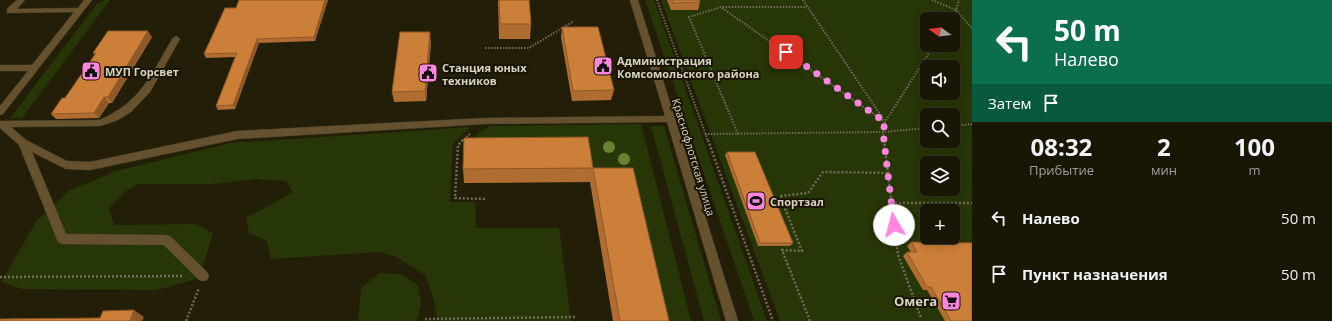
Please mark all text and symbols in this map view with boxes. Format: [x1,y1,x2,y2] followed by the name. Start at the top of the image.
[1054,11,1121,49] text: 50 m
[920,12,960,52] north arrow
[920,12,960,244] map controls
[988,16,1040,68] icon: left
[769,35,803,69] pin
[775,41,797,63] icon: arrive
[1054,47,1119,71] text: Налево
[617,53,759,81] place label: Администрация Комсомольского района
[592,55,614,77] public building icon: Администрация Комсомольского района
[80,60,102,82] public building icon: МУП Горсвет
[442,60,527,88] place label: Станция юных техников
[920,60,960,100] button: sound
[417,62,439,84] public building icon: Станция юных техников
[105,64,179,79] place label: МУП Горсвет
[1040,92,1062,114] icon: arrive
[988,93,1032,113] text: Затем
[669,96,719,218] street label: Краснофлотская улица
[920,108,960,148] button: search
[1031,130,1092,163] text: 08:32
[1157,130,1171,163] text: 2
[1234,130,1275,163] text: 100
[920,156,960,196] button: layers
[1029,161,1094,179] text: Прибытие
[1151,161,1177,179] text: мин
[1248,161,1261,179] text: m
[745,190,767,212] sports icon: Спортзал
[770,194,824,209] place label: Спортзал
[873,204,915,246] position arrow
[920,204,960,244] button: +
[988,207,1010,229] icon: left
[1022,208,1080,228] text: Налево
[1281,208,1316,228] text: 50 m
[988,263,1010,285] icon: arrive
[1022,264,1168,284] text: Пункт назначения
[1281,264,1316,284] text: 50 m
[940,290,962,312] supermarket icon: Омега
[894,292,937,310] place label: Омега

